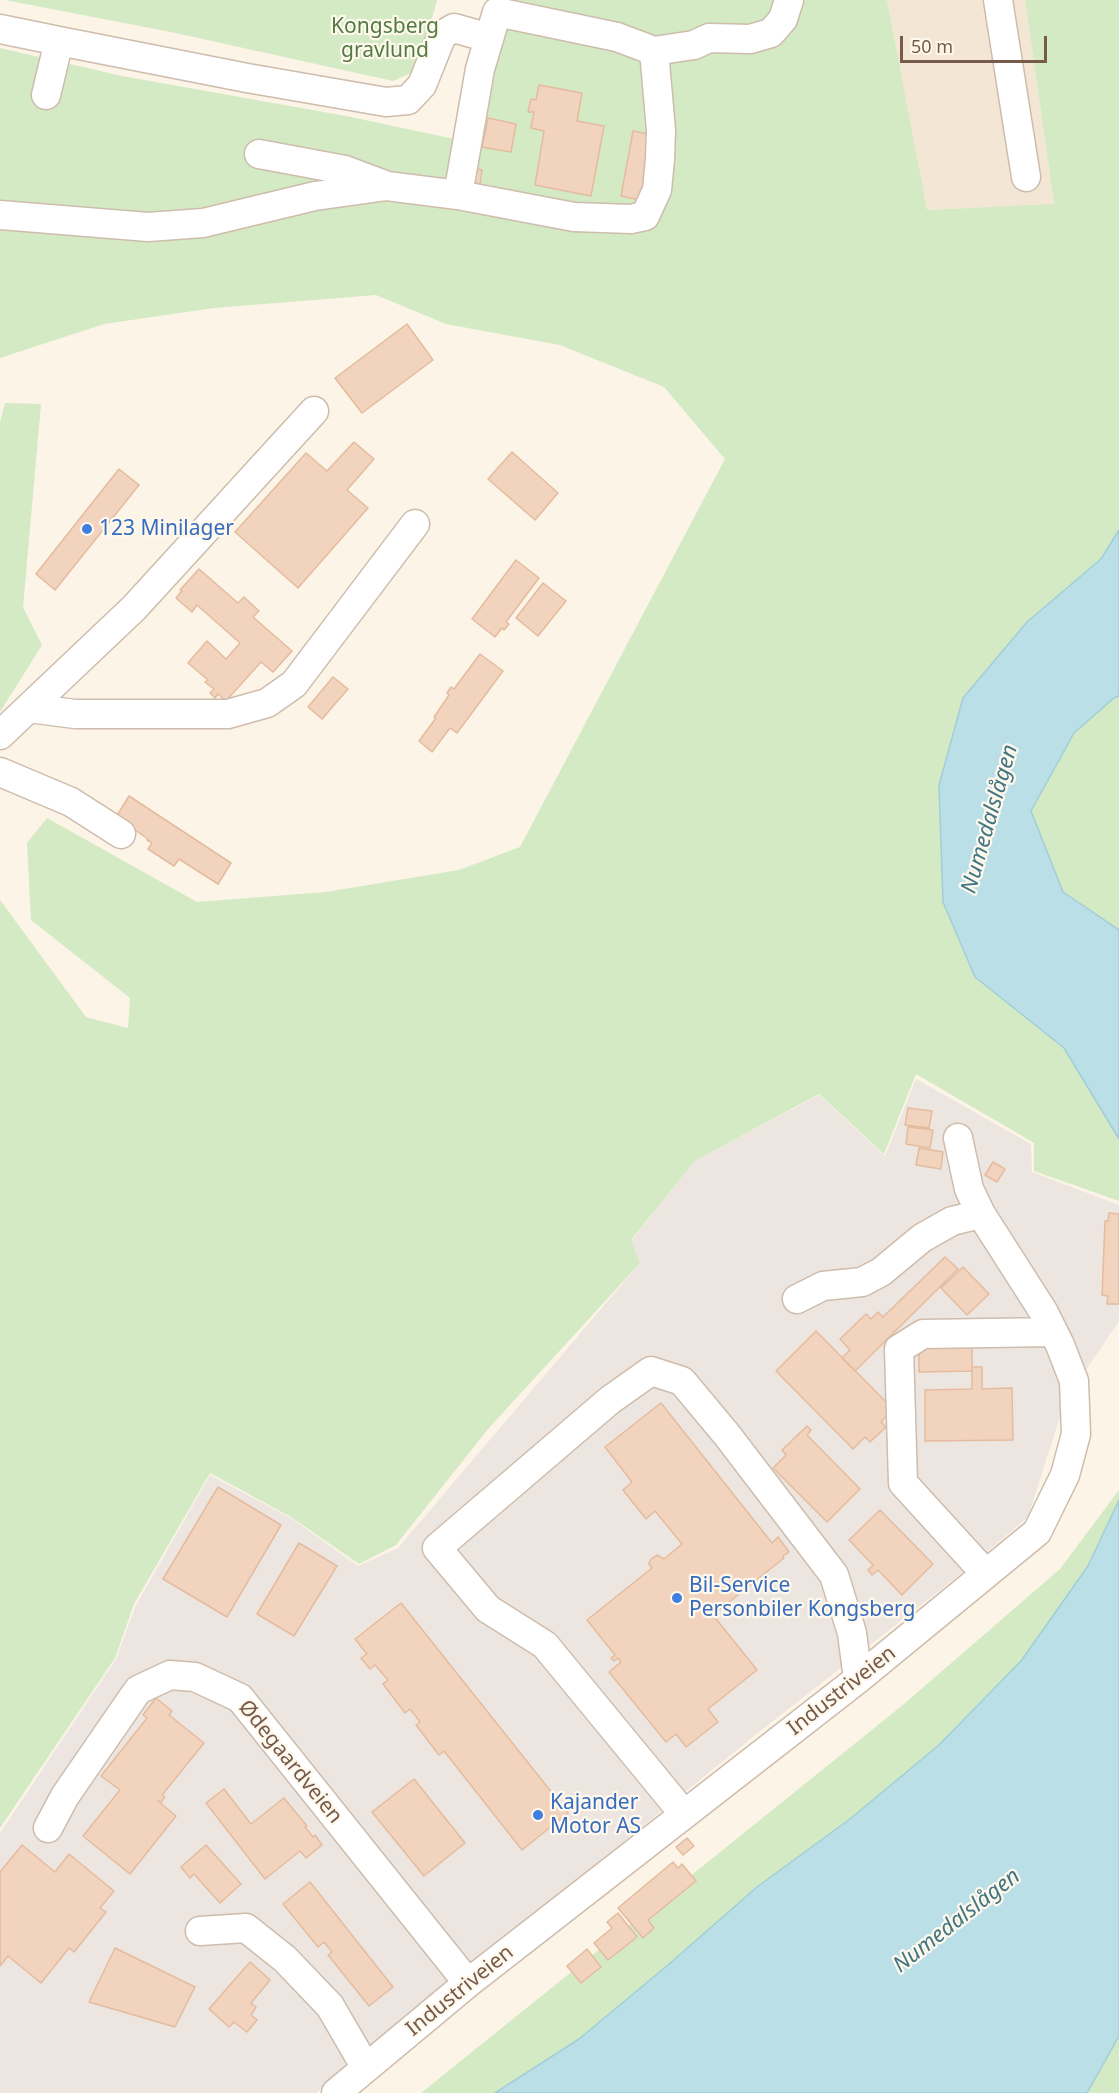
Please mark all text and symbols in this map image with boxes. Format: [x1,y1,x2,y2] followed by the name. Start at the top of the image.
[331,14,439,64] park label: Kongsberg gravlund
[903,24,1050,62] scale bar
[911,34,953,58] text: 50 m
[99,516,234,542] place label: 123 Minilager
[80,522,94,536] marker: 123 Minilager
[956,742,1024,896] water label: Numedalslågen
[689,1573,915,1623] place label: Bil-Service Personbiler Kongsberg
[670,1591,684,1605] marker: Bil-Service Personbiler Kongsberg
[783,1641,901,1741] street label: Industriveien
[233,1695,347,1829] street label: Ødegaardveien
[550,1790,641,1840] place label: Kajander Motor AS
[531,1808,545,1822] marker: Kajander Motor AS
[888,1863,1026,1979] water label: Numedalslågen
[401,1940,519,2042] street label: Industriveien

